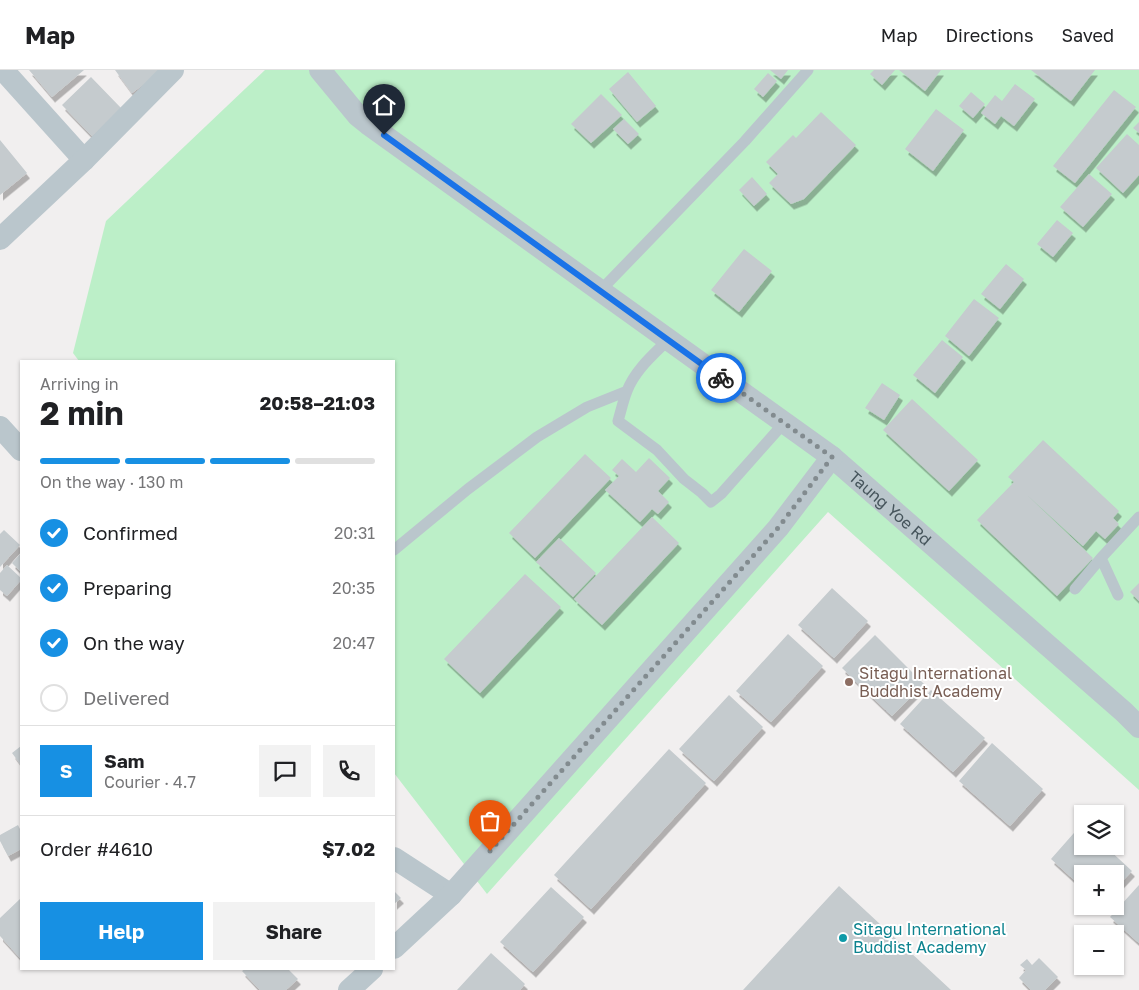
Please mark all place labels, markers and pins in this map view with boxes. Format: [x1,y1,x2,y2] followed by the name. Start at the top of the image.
[363,84,405,135] pin
[859,663,1012,701] place label: Sitagu International Buddhist Academy
[843,676,855,688] marker: Sitagu International Buddhist Academy
[469,800,511,851] pin
[853,919,1006,957] place label: Sitagu International Buddist Academy
[837,932,849,944] marker: Sitagu International Buddist Academy

